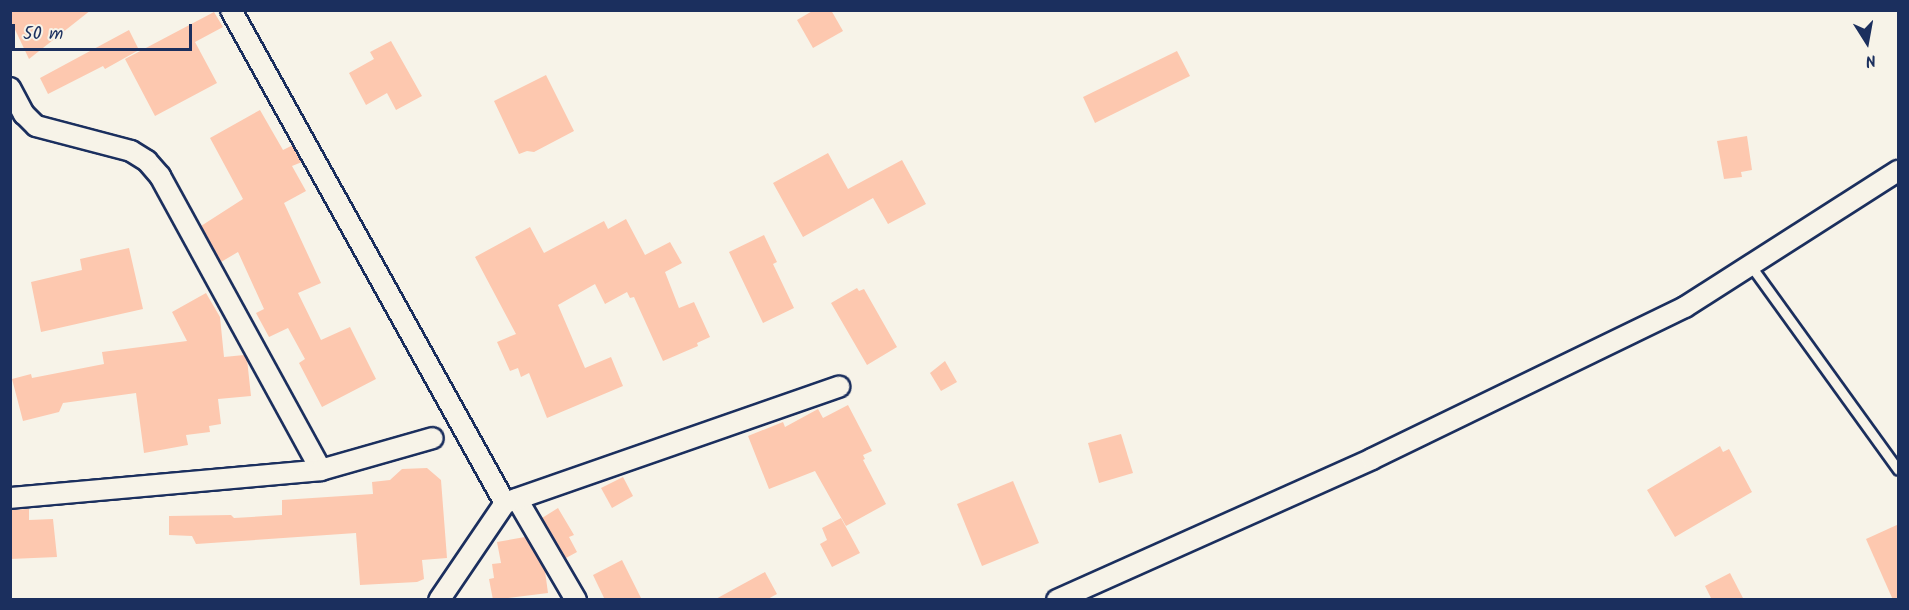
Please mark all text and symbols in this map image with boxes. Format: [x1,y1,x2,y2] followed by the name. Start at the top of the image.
[15,12,195,50] scale bar
[1837,12,1897,72] north arrow
[23,20,63,49] text: 50 m
[1863,47,1878,73] text: N

